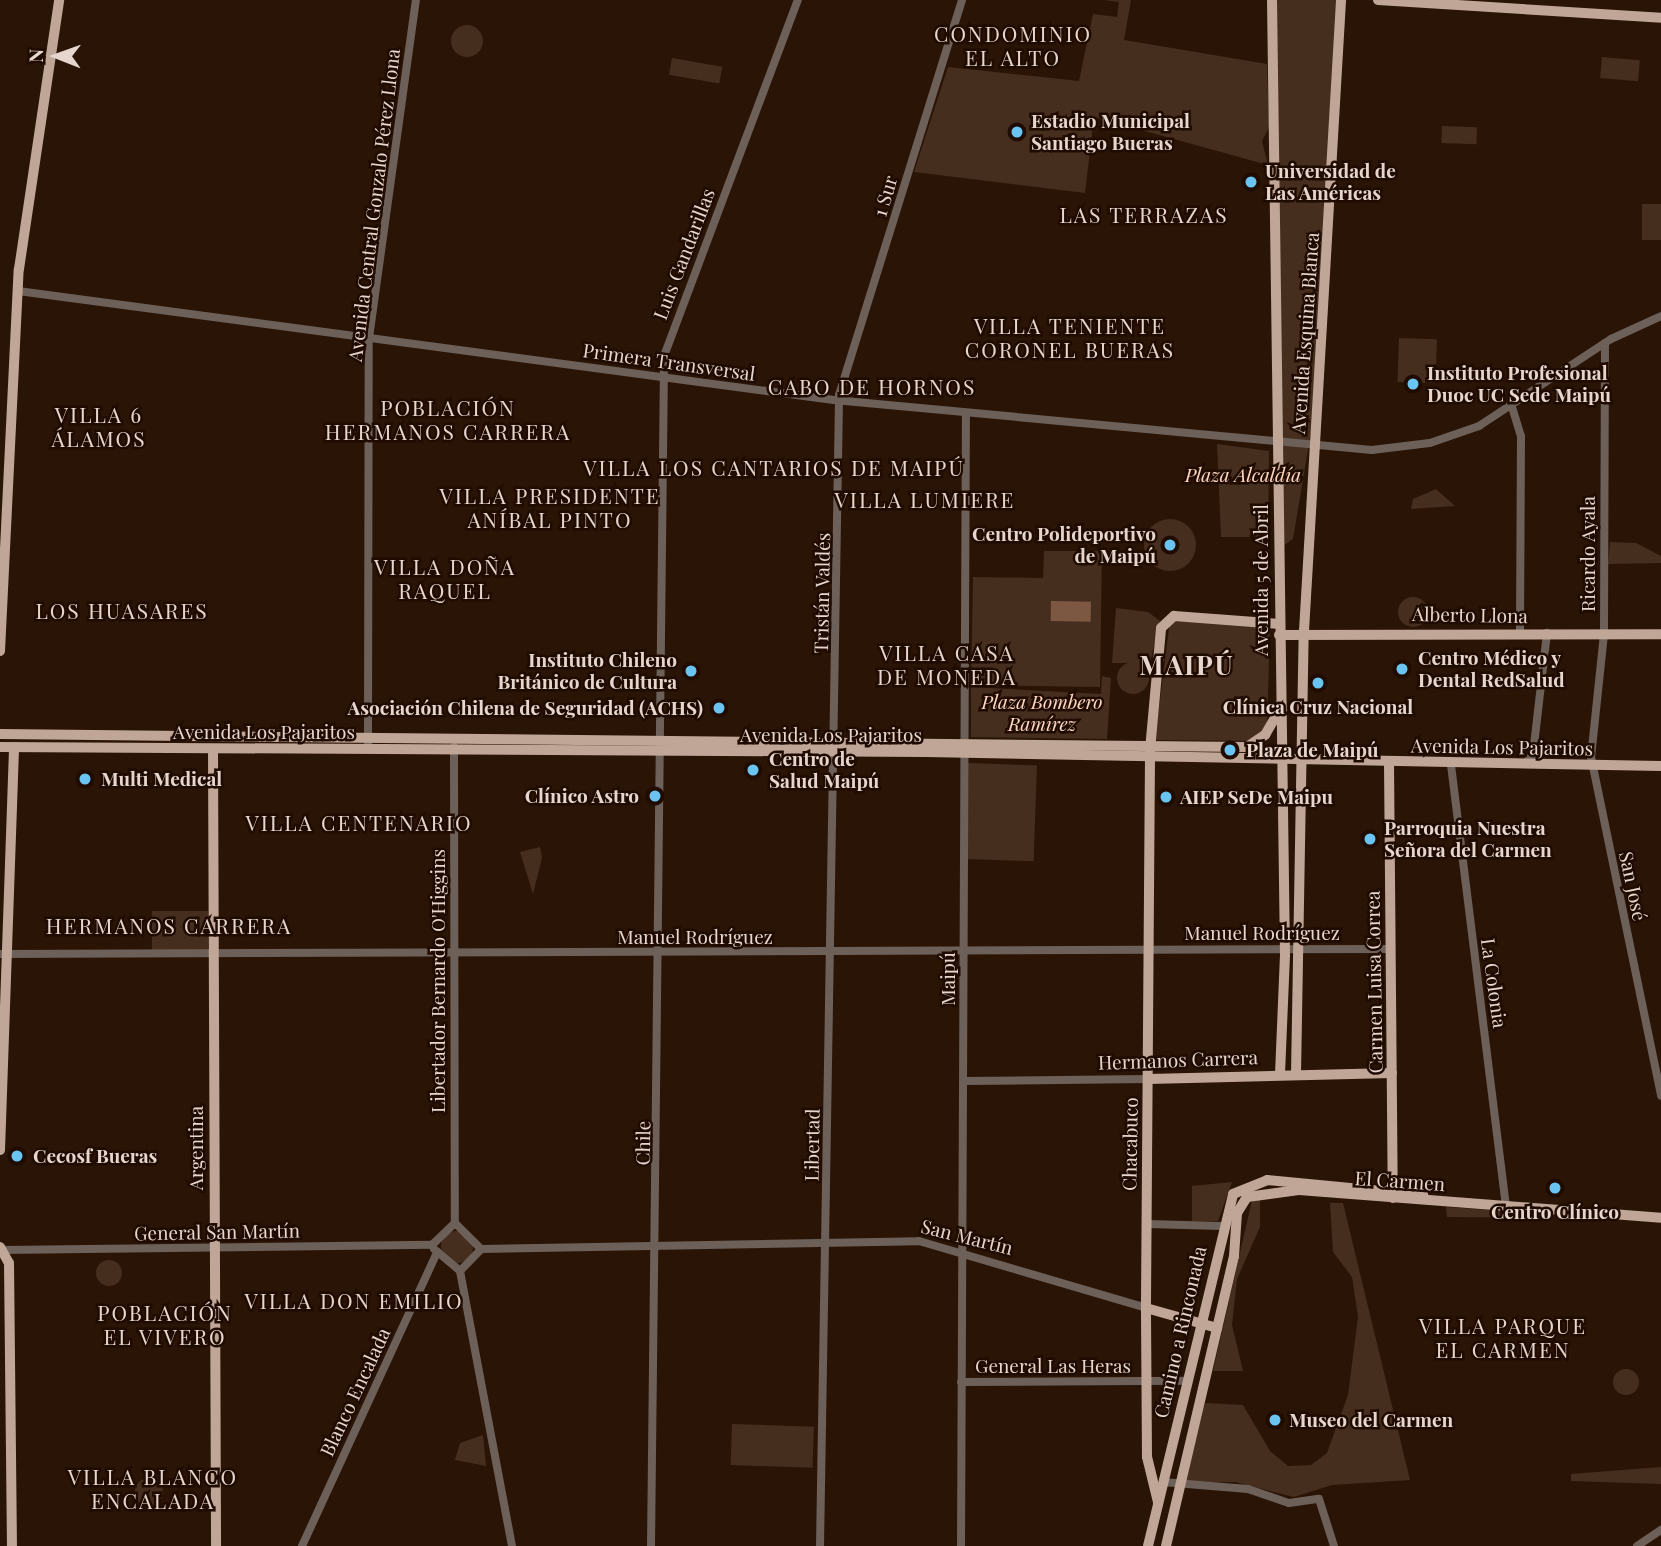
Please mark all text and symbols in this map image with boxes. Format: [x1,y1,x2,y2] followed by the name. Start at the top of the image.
[935,20,1091,70] district label: CONDOMINIO EL ALTO
[21,21,91,91] north arrow
[343,47,405,363] street label: Avenida Central Gonzalo Pérez Llona
[22,49,48,63] text: N
[1031,110,1190,154] place label: Estadio Municipal Santiago Bueras
[1009,124,1025,140] marker: Estadio Municipal Santiago Bueras
[1265,160,1396,204] place label: Universidad de Las Américas
[868,173,902,219] street label: 1 Sur
[1243,174,1259,190] marker: Universidad de Las Américas
[649,185,719,323] street label: Luis Gandarillas
[1061,201,1227,227] district label: LAS TERRAZAS
[1287,231,1323,435] street label: Avenida Esquina Blanca
[967,312,1173,362] district label: VILLA TENIENTE CORONEL BUERAS
[581,339,757,385] street label: Primera Transversal
[1427,362,1611,406] place label: Instituto Profesional Duoc UC Sede Maipú
[770,373,974,399] district label: CABO DE HORNOS
[1405,376,1421,392] marker: Instituto Profesional Duoc UC Sede Maipú
[327,394,569,444] district label: POBLACIÓN HERMANOS CARRERA
[52,401,146,451] district label: VILLA 6 ÁLAMOS
[587,454,961,480] district label: VILLA LOS CANTARIOS DE MAIPÚ
[1185,464,1301,486] park label: Plaza Alcaldía
[441,482,659,532] district label: VILLA PRESIDENTE ANÍBAL PINTO
[836,486,1014,512] district label: VILLA LUMIERE
[1577,496,1599,612] street label: Ricardo Ayala
[1250,504,1272,656] street label: Avenida 5 de Abril
[972,523,1156,567] place label: Centro Polideportivo de Maipú
[810,532,834,654] street label: Tristán Valdés
[1162,537,1178,553] marker: Centro Polideportivo de Maipú
[375,553,515,603] district label: VILLA DOÑA RAQUEL
[37,597,207,623] district label: LOS HUASARES
[1412,603,1528,627] street label: Alberto Llona
[878,639,1016,689] district label: VILLA CASA DE MONEDA
[1418,647,1565,691] place label: Centro Médico y Dental RedSalud
[498,649,677,693] place label: Instituto Chileno Británico de Cultura
[1140,649,1234,681] district label: MAIPÚ
[1392,659,1412,679] marker: Centro Médico y Dental RedSalud
[683,663,699,679] marker: Instituto Chileno Británico de Cultura
[1308,673,1328,693] marker: Clínica Cruz Nacional
[982,691,1102,735] park label: Plaza Bombero Ramírez
[1223,696,1413,718] place label: Clínica Cruz Nacional
[347,697,703,719] place label: Asociación Chilena de Seguridad (ACHS)
[709,698,729,718] marker: Asociación Chilena de Seguridad (ACHS)
[173,721,355,743] street label: Avenida Los Pajaritos
[740,724,922,746] street label: Avenida Los Pajaritos
[1411,734,1593,760] street label: Avenida Los Pajaritos
[1246,739,1379,761] place label: Plaza de Maipú
[1220,740,1240,760] marker: Plaza de Maipú
[769,748,879,792] place label: Centro de Salud Maipú
[743,760,763,780] marker: Centro de Salud Maipú
[101,768,222,790] place label: Multi Medical
[75,769,95,789] marker: Multi Medical
[524,785,639,807] place label: Clínico Astro
[645,786,665,806] marker: Clínico Astro
[1180,786,1334,808] place label: AIEP SeDe Maipu
[1158,789,1174,805] marker: AIEP SeDe Maipu
[247,809,471,835] district label: VILLA CENTENARIO
[1384,817,1552,861] place label: Parroquia Nuestra Señora del Carmen
[1362,831,1378,847] marker: Parroquia Nuestra Señora del Carmen
[427,849,449,1113] street label: Libertador Bernardo O'Higgins
[1615,849,1651,923] street label: San José
[1361,890,1387,1074] street label: Carmen Luisa Correa
[48,912,290,938] district label: HERMANOS CARRERA
[1184,922,1340,944] street label: Manuel Rodríguez
[617,926,773,948] street label: Manuel Rodríguez
[1476,937,1512,1029] street label: La Colonia
[937,952,959,1006] street label: Maipú
[1098,1046,1258,1074] street label: Hermanos Carrera
[1118,1097,1142,1191] street label: Chacabuco
[185,1106,207,1190] street label: Argentina
[800,1108,824,1182] street label: Libertad
[631,1120,655,1166] street label: Chile
[33,1145,157,1167] place label: Cecosf Bueras
[7,1146,27,1166] marker: Cecosf Bueras
[1354,1166,1446,1196] street label: El Carmen
[1545,1178,1565,1198] marker: Centro Clínico
[1491,1201,1619,1223] place label: Centro Clínico
[919,1215,1015,1259] street label: San Martín
[134,1219,300,1245] street label: General San Martín
[1149,1244,1211,1420] street label: Camino a Rinconada
[246,1287,462,1313] district label: VILLA DON EMILIO
[98,1299,232,1349] district label: POBLACIÓN EL VIVERO
[1421,1312,1585,1362] district label: VILLA PARQUE EL CARMEN
[315,1324,395,1460] street label: Blanco Encalada
[975,1355,1131,1377] street label: General Las Heras
[1289,1409,1453,1431] place label: Museo del Carmen
[1267,1412,1283,1428] marker: Museo del Carmen
[69,1463,237,1513] district label: VILLA BLANCO ENCALADA

